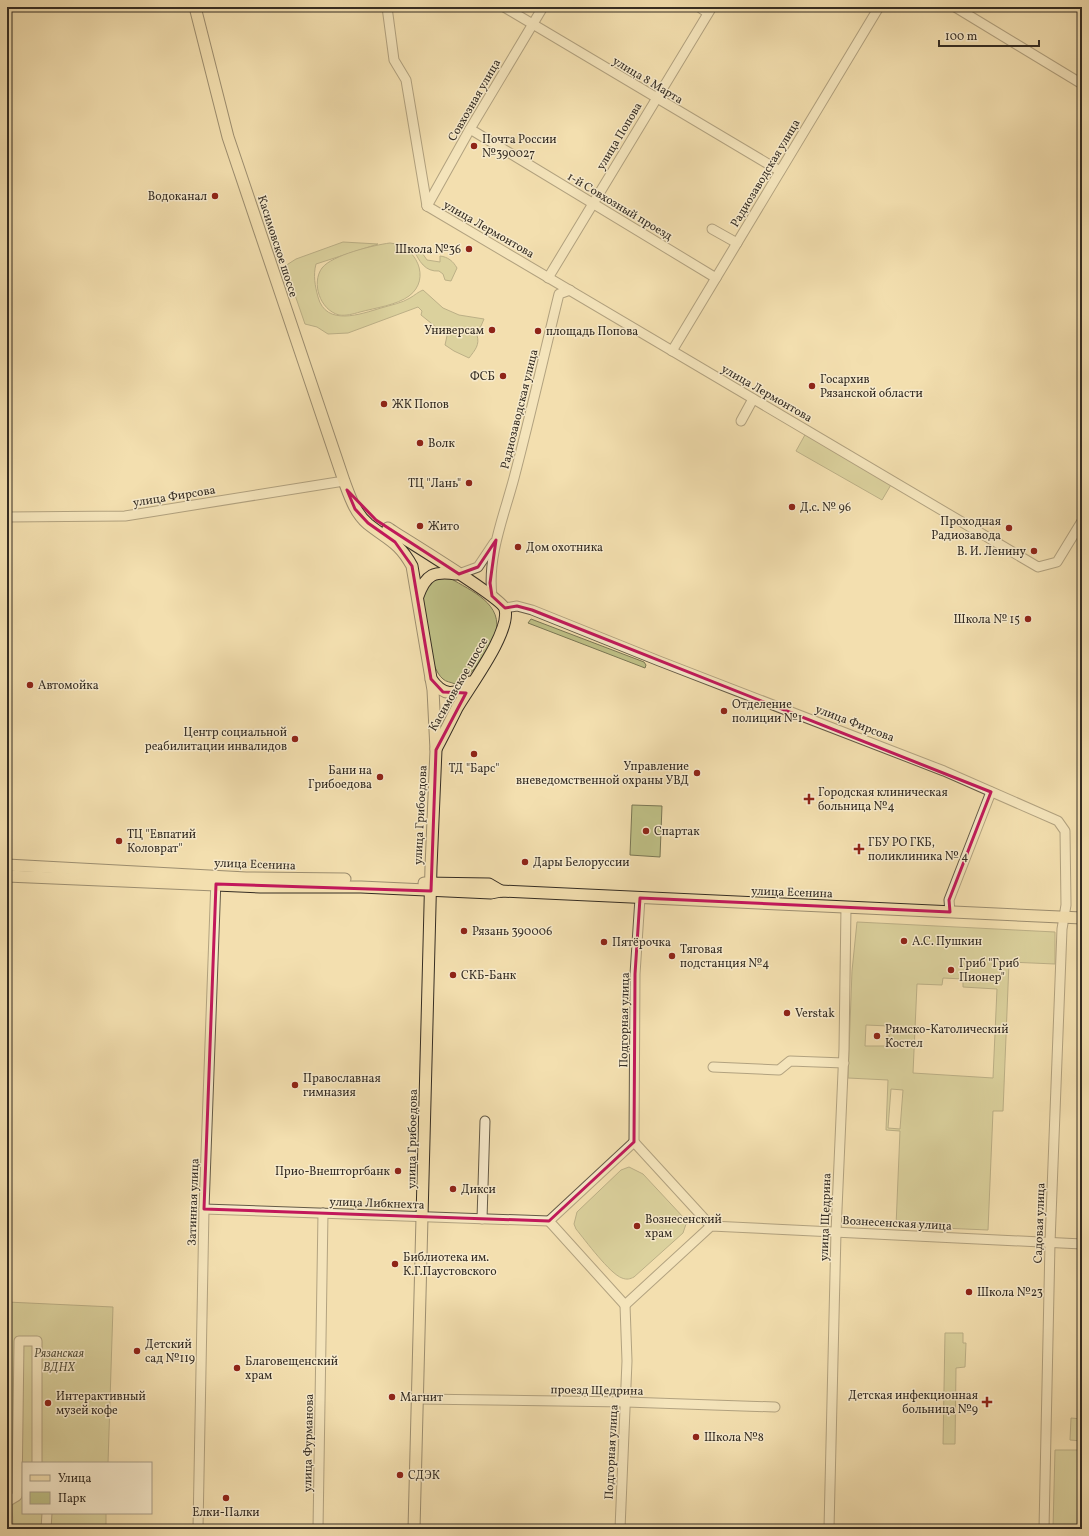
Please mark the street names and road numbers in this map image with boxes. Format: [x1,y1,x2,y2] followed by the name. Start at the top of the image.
[609,53,686,108] street label: улица 8 Марта
[445,56,505,145] street label: Совхозная улица
[593,100,646,173] street label: улица Попова
[727,117,804,230] street label: Радиозаводская улица
[564,169,675,245] street label: 1-й Совхозный проезд
[253,193,301,300] street label: Касимовское шоссе
[440,197,537,262] street label: улица Лермонтова
[497,347,543,471] street label: Радиозаводская улица
[718,361,815,426] street label: улица Лермонтова
[132,483,217,511] street label: улица Фирсова
[425,634,493,735] street label: Касимовское шоссе
[813,702,896,746] street label: улица Фирсова
[410,765,432,865] street label: улица Грибоедова
[214,856,296,874] street label: улица Есенина
[751,884,833,902] street label: улица Есенина
[616,972,634,1068] street label: Подгорная улица
[404,1089,422,1189] street label: улица Грибоедова
[184,1158,204,1246] street label: Затинная улица
[816,1173,836,1262] street label: улица Щедрина
[1031,1182,1049,1264] street label: Садовая улица
[329,1194,425,1214] street label: улица Либкнехта
[842,1213,952,1235] street label: Вознесенская улица
[550,1382,644,1400] street label: проезд Щедрина
[300,1394,318,1492] street label: улица Фурманова
[602,1404,622,1500] street label: Подгорная улица

